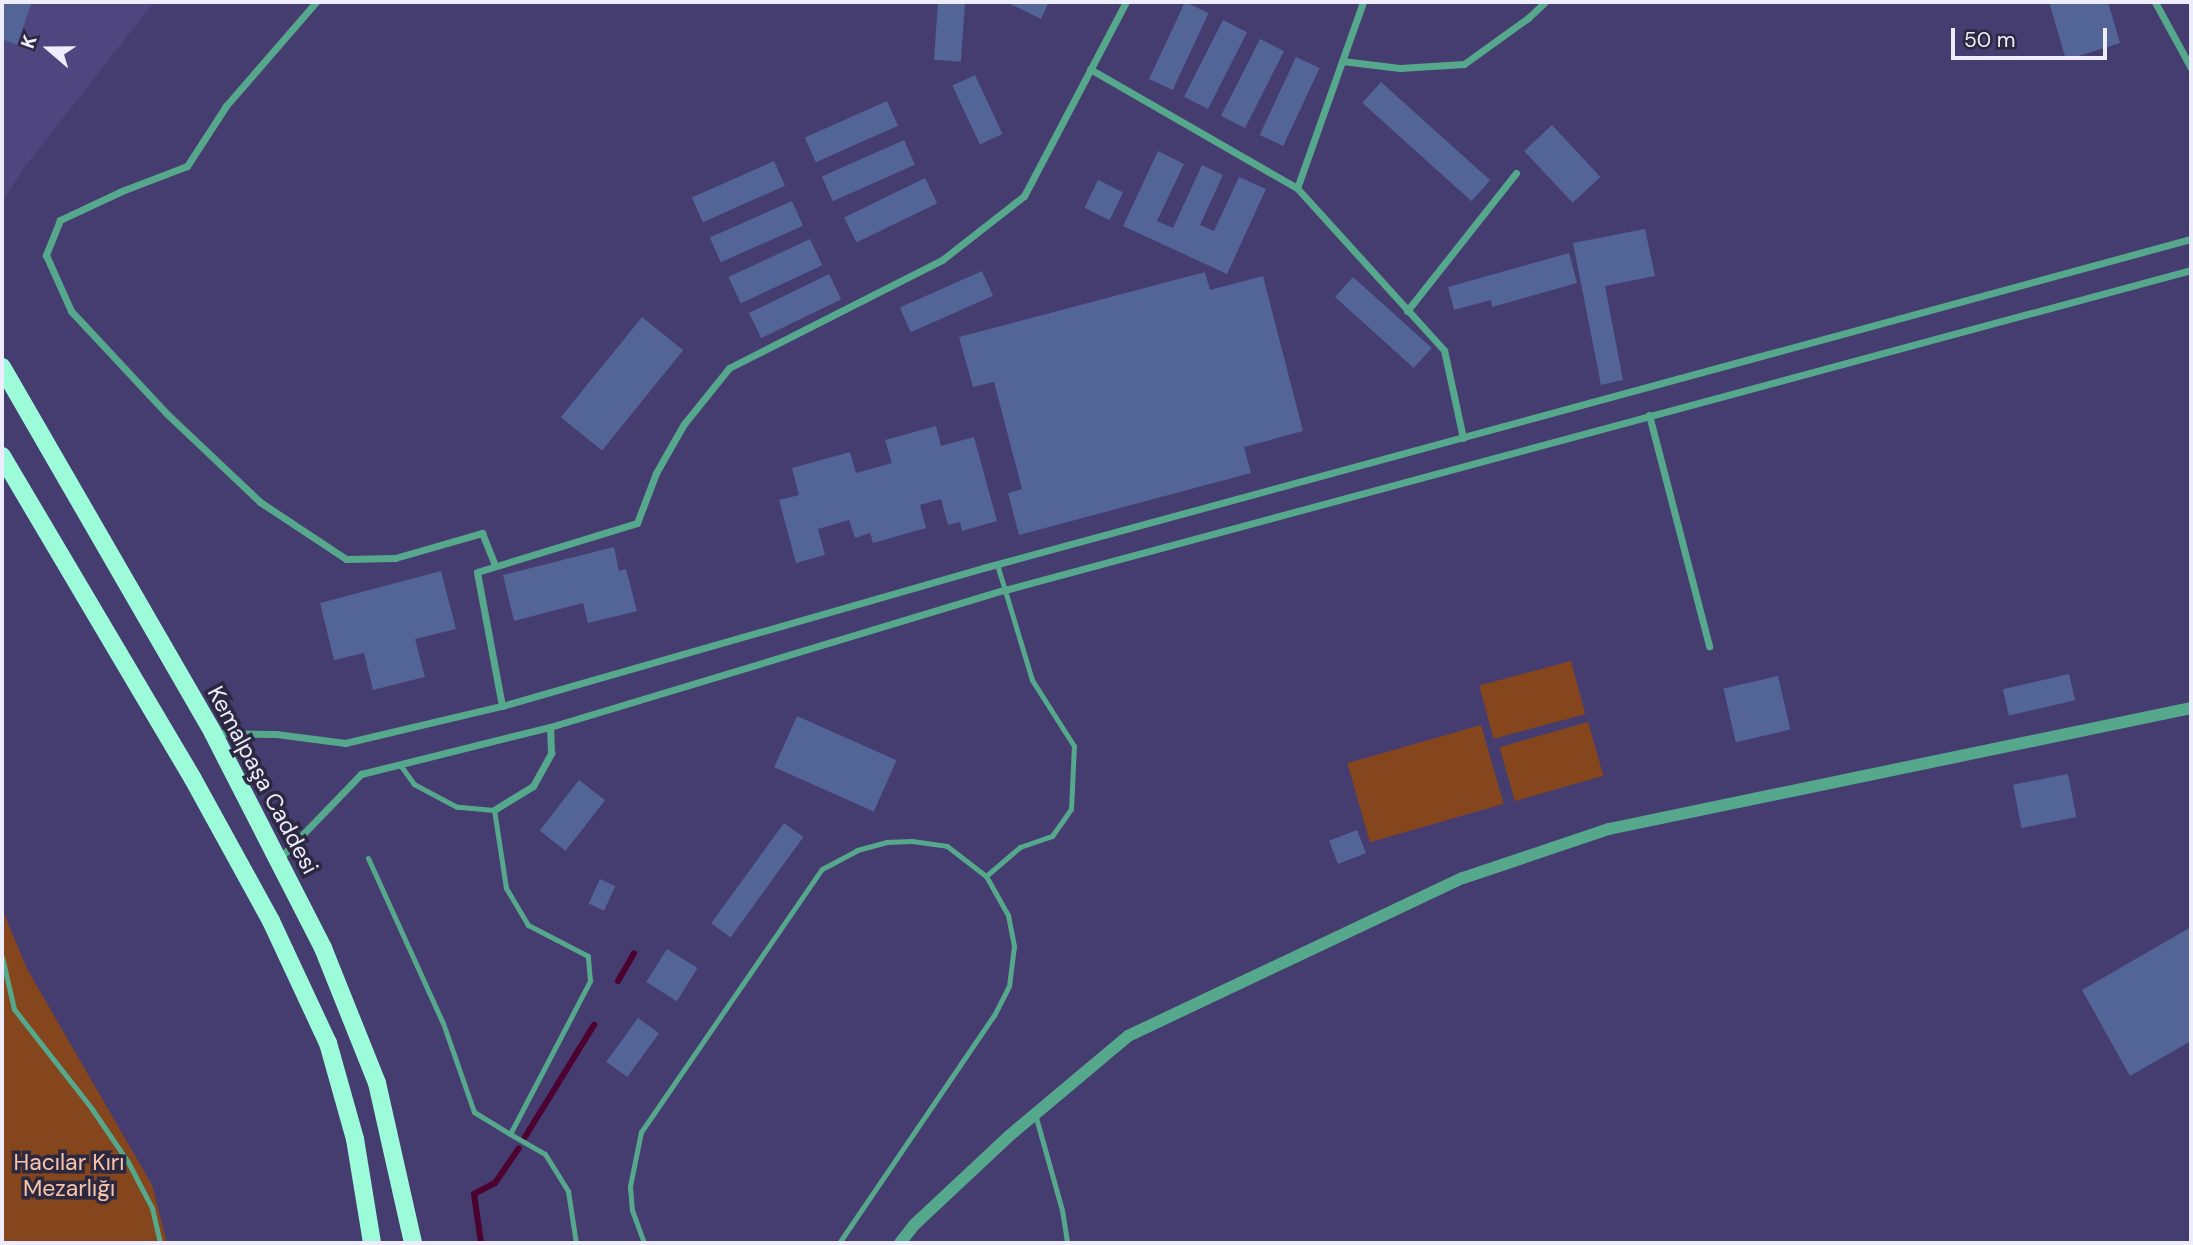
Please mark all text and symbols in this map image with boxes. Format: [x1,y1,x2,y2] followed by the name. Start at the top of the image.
[14,14,84,84] north arrow
[1955,14,2111,58] scale bar
[1964,26,2015,54] text: 50 m
[15,32,43,52] text: K
[202,681,324,879] street label: Kemalpaşa Caddesi
[14,1148,124,1202] park label: Hacılar Kırı Mezarlığı

